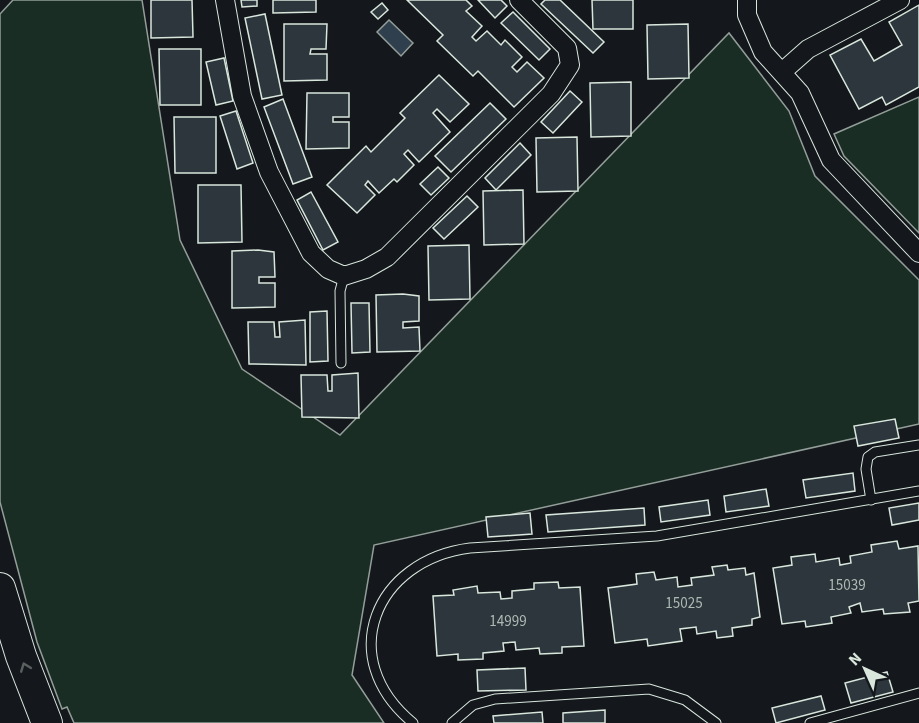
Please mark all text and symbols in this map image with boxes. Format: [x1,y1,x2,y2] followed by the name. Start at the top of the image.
[828,575,866,596] house number: 15039
[665,593,703,614] house number: 15025
[489,611,527,632] house number: 14999
[835,639,895,699] north arrow
[844,648,867,671] text: N
[20,662,32,673] one-way arrow

